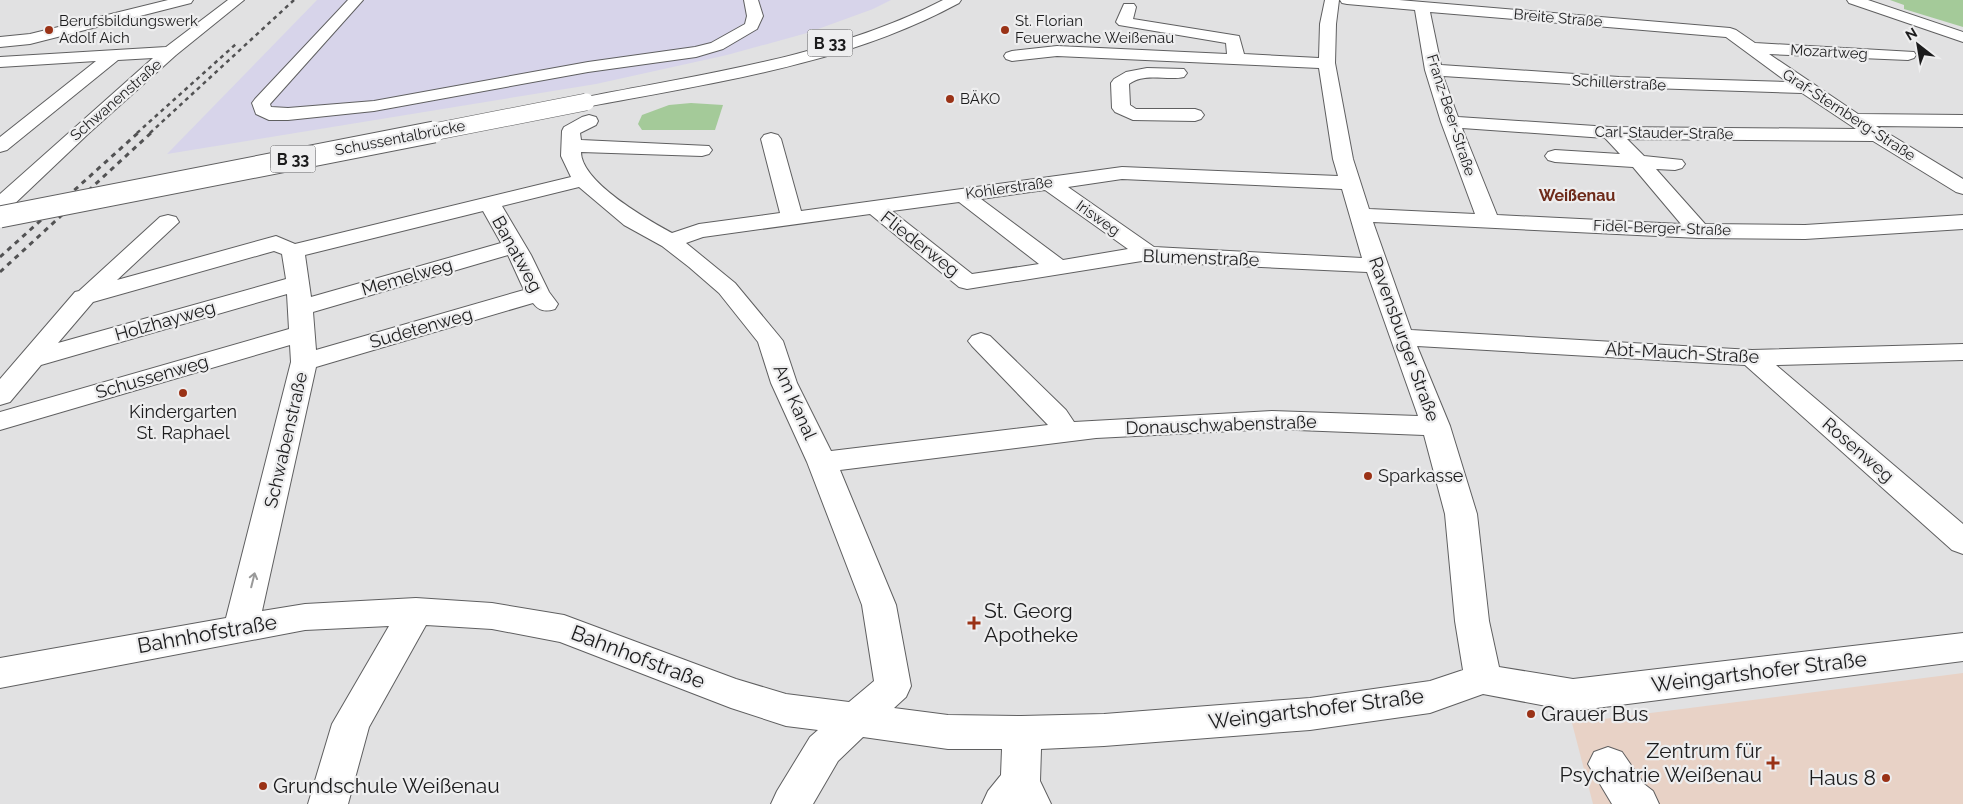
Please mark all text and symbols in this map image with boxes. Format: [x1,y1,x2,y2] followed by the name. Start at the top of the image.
[1513,5,1603,31] street label: Breite Straße
[59,12,198,47] place label: Berufsbildungswerk Adolf Aich
[1015,12,1174,47] place label: St. Florian Feuerwache Weißenau
[1893,20,1943,70] north arrow
[43,24,55,36] marker: Berufsbildungswerk Adolf Aich
[999,24,1011,36] marker: St. Florian Feuerwache Weißenau
[1903,24,1920,43] text: N
[808,29,852,56] road number: B 33
[1790,41,1868,63] street label: Mozartweg
[1423,52,1479,178] street label: Franz-Beer-Straße
[67,55,165,145] street label: Schwanenstraße
[1779,65,1919,165] street label: Graf-Sternberg-Straße
[1571,72,1667,94] street label: Schillerstraße
[960,89,1000,108] place label: BÄKO
[944,93,956,105] marker: BÄKO
[333,117,467,159] street label: Schussentalbrücke
[1595,123,1734,143] street label: Carl-Stauder-Straße
[270,146,316,172] road number: B 33
[964,173,1054,203] street label: Kohlerstraße
[1539,186,1615,205] district label: Weißenau
[1073,196,1123,240] street label: Irisweg
[877,206,964,281] street label: Fliederweg
[488,212,547,296] street label: Banatweg
[1593,217,1731,239] street label: Fidel-Berger-Straße
[1142,245,1260,270] street label: Blumenstraße
[359,253,455,300] street label: Memelweg
[1365,254,1444,424] street label: Ravensburger Straße
[112,296,217,345] street label: Holzhayweg
[367,303,475,352] street label: Sudetenweg
[1604,338,1760,367] street label: Abt-Mauch-Straße
[93,350,211,403] street label: Schussenweg
[770,361,821,443] street label: Am Kanal
[260,370,311,510] street label: Schwabenstraße
[177,387,189,399] marker: Kindergarten St. Raphael
[129,401,237,443] place label: Kindergarten St. Raphael
[1125,411,1317,438] street label: Donauschwabenstraße
[1818,413,1898,486] street label: Rosenweg
[1378,465,1464,486] place label: Sparkasse
[1362,470,1374,482] marker: Sparkasse
[248,573,258,589] one-way arrow
[984,598,1078,647] place label: St. Georg Apotheke
[135,609,279,658] street label: Bahnhofstraße
[968,617,980,629] marker: St. Georg Apotheke
[568,620,709,694] street label: Bahnhofstraße
[1650,646,1868,697] street label: Weingartshofer Straße
[1207,683,1425,734] street label: Weingartshofer Straße
[1541,701,1648,726] place label: Grauer Bus
[1525,708,1537,720] marker: Grauer Bus
[1560,738,1763,787] place label: Zentrum für Psychatrie Weißenau
[1766,756,1780,770] marker: Zentrum für Psychatrie Weißenau
[1809,765,1876,790] place label: Haus 8
[1880,772,1892,784] marker: Haus 8
[273,773,500,798] place label: Grundschule Weißenau
[257,780,269,792] marker: Grundschule Weißenau

